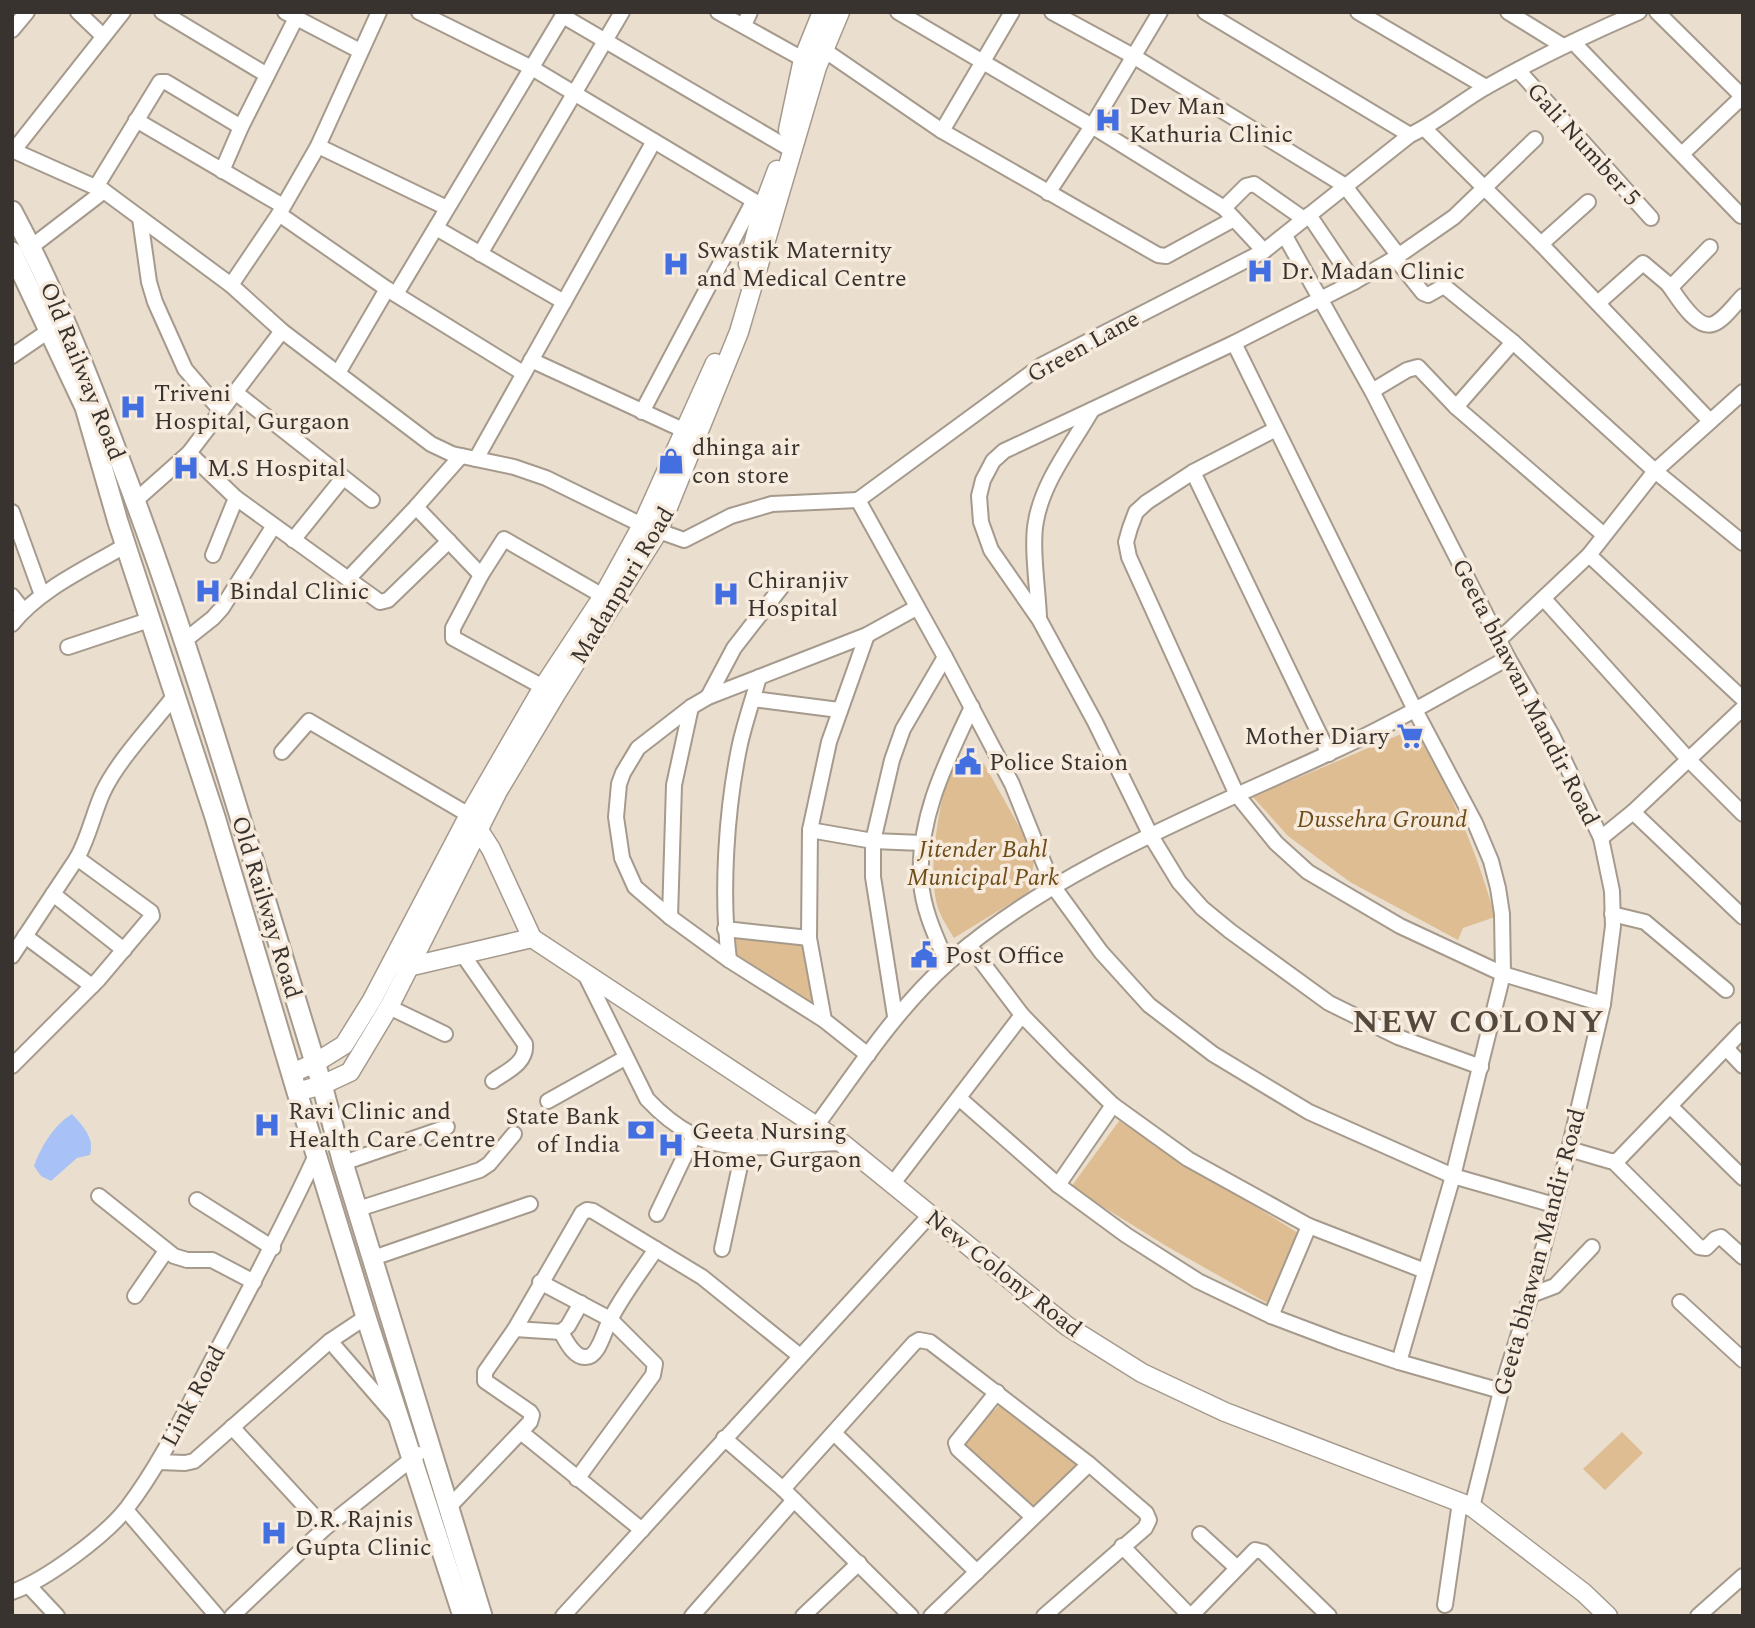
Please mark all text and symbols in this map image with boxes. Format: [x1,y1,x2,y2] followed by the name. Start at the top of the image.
[1518,75,1649,215] street label: Gali Number 5
[1129,89,1293,153] place label: Dev Man Kathuria Clinic
[1093,105,1123,135] hospital icon: Dev Man Kathuria Clinic
[697,233,907,297] place label: Swastik Maternity and Medical Centre
[661,249,691,279] hospital icon: Swastik Maternity and Medical Centre
[1281,254,1465,290] place label: Dr. Madan Clinic
[1245,256,1275,286] hospital icon: Dr. Madan Clinic
[30,277,134,466] street label: Old Railway Road
[1021,301,1146,393] street label: Green Lane
[154,376,350,440] place label: Triveni Hospital, Gurgaon
[118,392,148,422] hospital icon: Triveni Hospital, Gurgaon
[692,430,800,494] place label: dhinga air con store
[656,446,686,476] shop icon: dhinga air con store
[207,451,346,487] place label: M.S Hospital
[171,453,201,483] hospital icon: M.S Hospital
[562,500,684,671] street label: Madanpuri Road
[1442,552,1608,832] street label: Geeta bhawan Mandir Road
[747,563,849,627] place label: Chiranjiv Hospital
[229,574,369,610] place label: Bindal Clinic
[193,576,223,606] hospital icon: Bindal Clinic
[711,579,741,609] hospital icon: Chiranjiv Hospital
[1245,719,1390,755] place label: Mother Diary
[1395,721,1425,751] supermarket icon: Mother Diary
[989,745,1128,781] place label: Police Staion
[953,747,983,777] public building icon: Police Staion
[1297,802,1467,838] park label: Dussehra Ground
[221,811,311,1003] street label: Old Railway Road
[907,832,1059,896] park label: Jitender Bahl Municipal Park
[945,938,1064,974] place label: Post Office
[909,940,939,970] public building icon: Post Office
[1352,998,1606,1047] district label: NEW COLONY
[288,1094,496,1158] place label: Ravi Clinic and Health Care Centre
[506,1099,620,1163] place label: State Bank of India
[1484,1105,1596,1400] street label: Geeta bhawan Mandir Road
[252,1110,282,1140] hospital icon: Ravi Clinic and Health Care Centre
[692,1114,862,1178] place label: Geeta Nursing Home, Gurgaon
[626,1115,656,1145] bank icon: State Bank of India
[656,1130,686,1160] hospital icon: Geeta Nursing Home, Gurgaon
[917,1201,1090,1347] street label: New Colony Road
[152,1339,236,1454] street label: Link Road
[295,1502,432,1566] place label: D.R. Rajnis Gupta Clinic
[259,1518,289,1548] hospital icon: D.R. Rajnis Gupta Clinic

